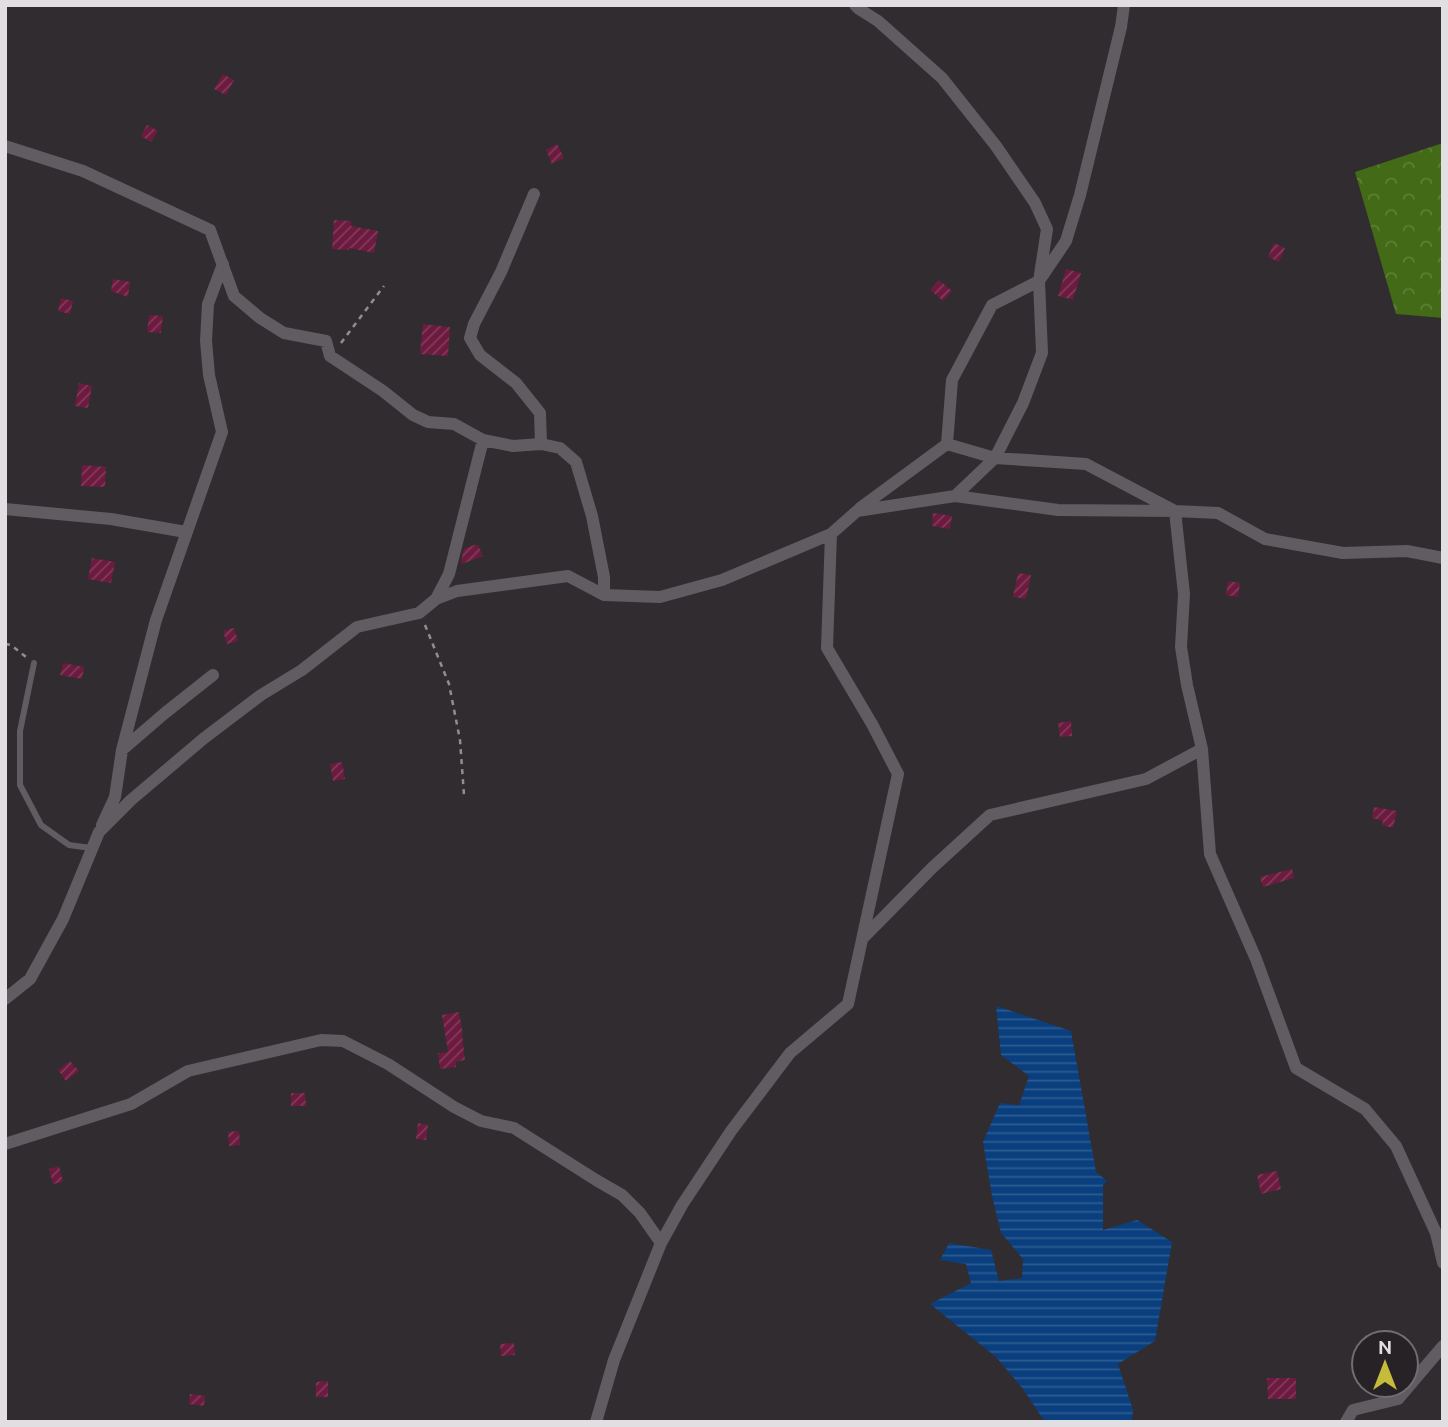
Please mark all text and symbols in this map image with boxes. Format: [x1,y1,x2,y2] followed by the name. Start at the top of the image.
[1350,1329,1420,1399] north arrow
[1378,1336,1392,1358] text: N

